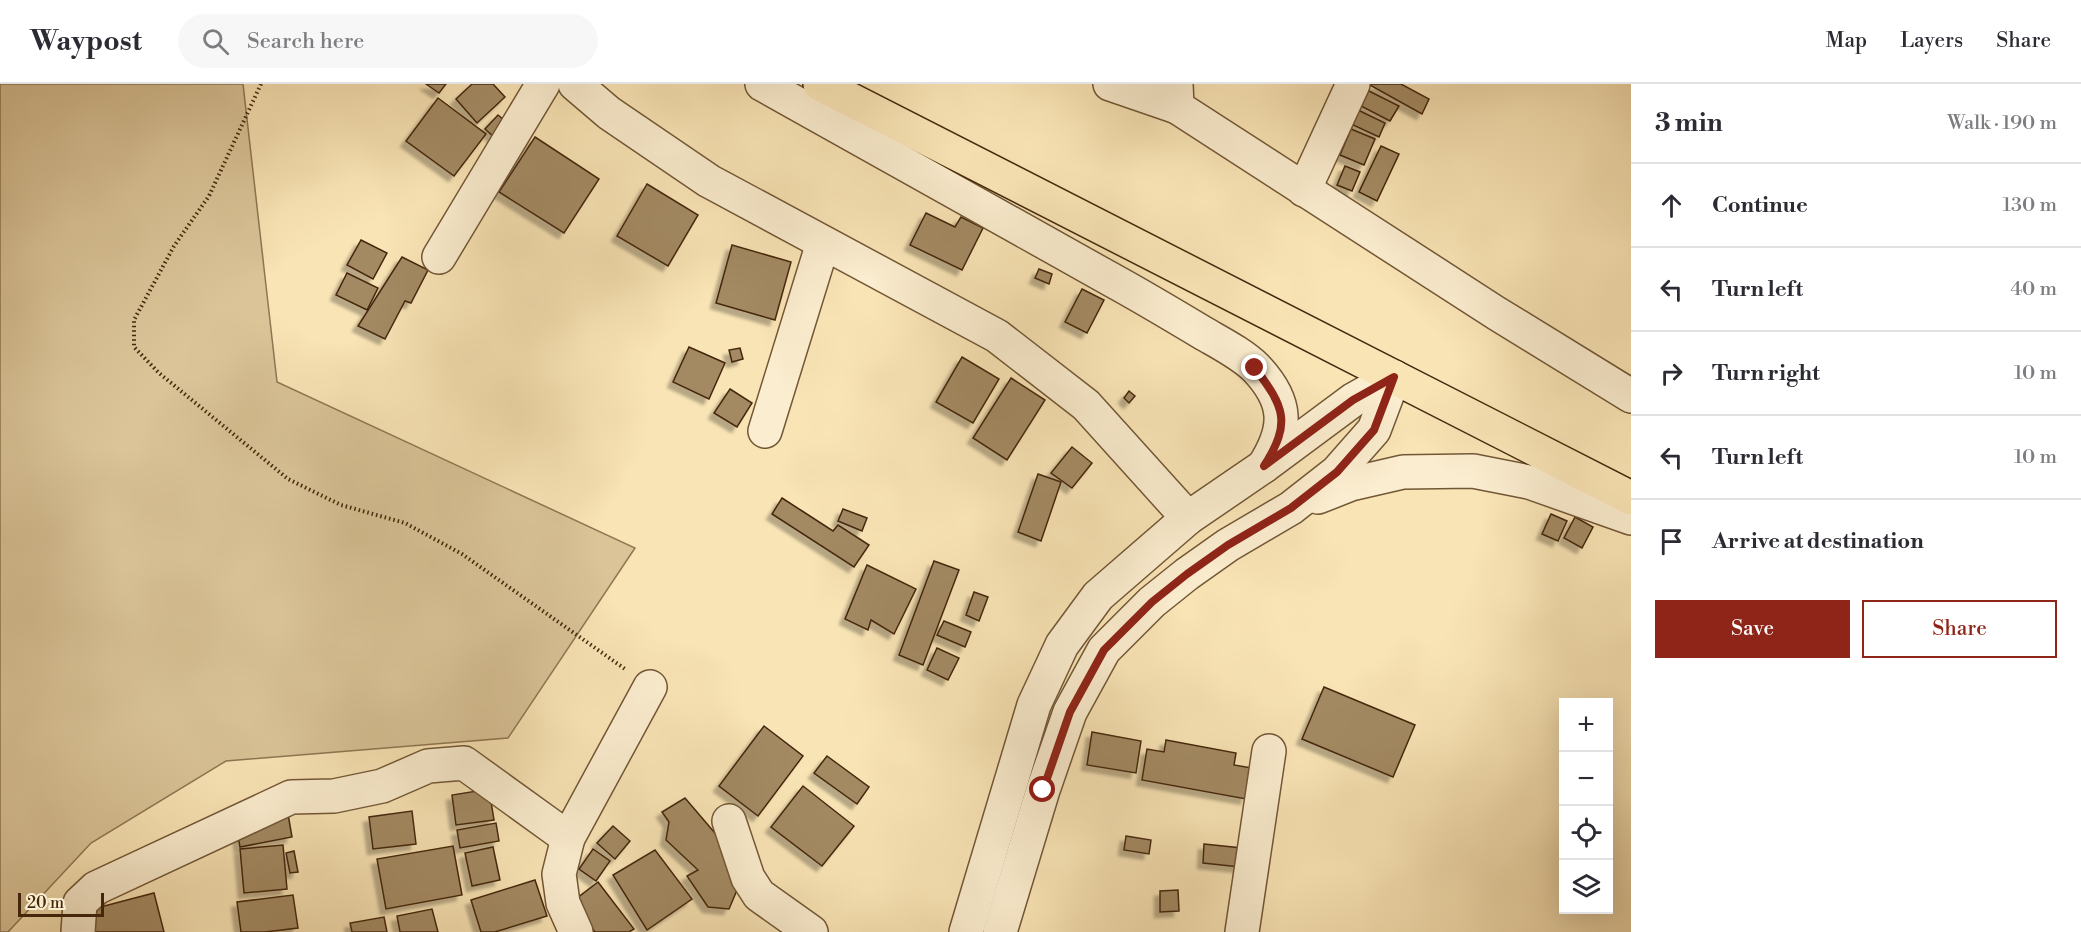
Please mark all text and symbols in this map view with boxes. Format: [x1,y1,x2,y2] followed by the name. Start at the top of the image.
[178,14,598,68] search box
[30,24,142,59] text: Waypost
[199,25,232,58] icon: search
[247,28,364,55] text: Search here
[1826,28,1867,54] text: Map
[1900,28,1963,54] text: Layers
[1996,28,2051,54] text: Share
[1655,107,1723,139] text: 3 min
[1947,111,2057,136] text: Walk · 190 m
[1655,189,1688,222] icon: ahead
[1712,192,1808,219] text: Continue
[2002,193,2057,218] text: 130 m
[1655,273,1688,306] icon: left
[1712,276,1803,303] text: Turn left
[2010,277,2057,302] text: 40 m
[1241,354,1267,380] route end
[1655,357,1688,390] icon: right
[1712,360,1820,387] text: Turn right
[2014,361,2057,386] text: 10 m
[1655,441,1688,474] icon: left
[1712,444,1803,471] text: Turn left
[2014,445,2057,470] text: 10 m
[1655,525,1688,558] icon: arrive
[1712,528,1924,555] text: Arrive at destination
[1655,600,1850,658] button: Save
[1862,600,2057,658] button: Share
[1559,698,1613,914] map controls
[1559,698,1613,752] button: +
[1559,752,1613,806] button: −
[1029,776,1055,802] route start
[1559,806,1613,860] button: locate
[1559,860,1613,914] button: layers
[18,890,104,918] scale bar
[27,893,64,913] text: 20 m

